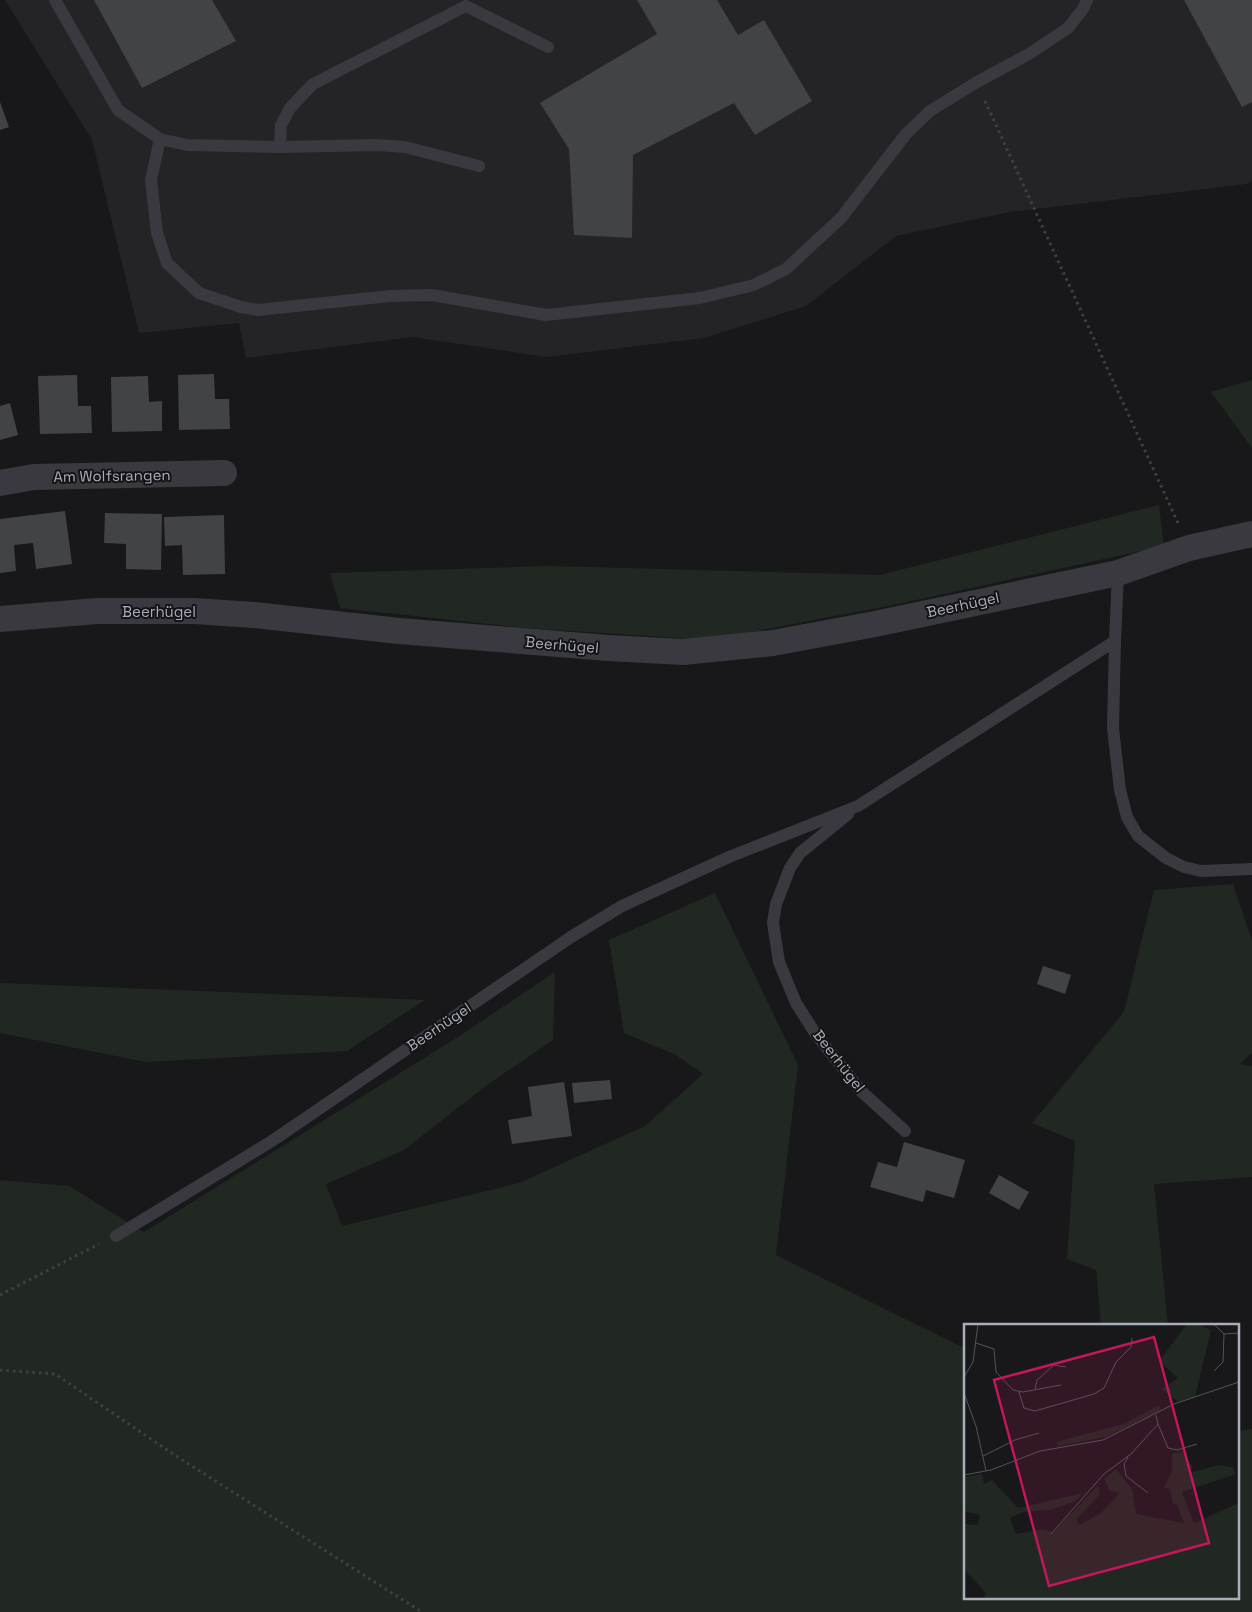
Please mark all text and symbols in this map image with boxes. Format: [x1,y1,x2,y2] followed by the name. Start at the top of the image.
[53,465,171,486] street label: Am Wolfsrangen
[925,588,1001,621] street label: Beerhügel
[122,602,196,621] street label: Beerhügel
[524,632,600,657] street label: Beerhügel
[403,998,475,1055] street label: Beerhügel
[809,1026,870,1096] street label: Beerhügel
[964,1324,1240,1600] inset map

